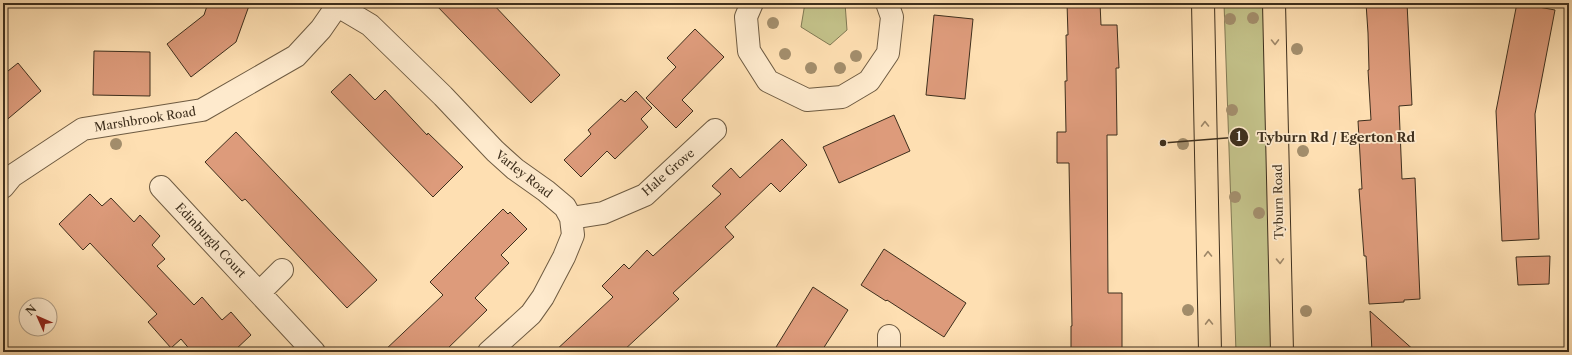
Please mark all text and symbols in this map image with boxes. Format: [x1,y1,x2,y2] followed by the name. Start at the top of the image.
[1271,39,1279,45] one-way arrow
[93,103,198,134] street label: Marshbrook Road
[1201,121,1210,127] one-way arrow
[1229,124,1423,149] callout: Tyburn Rd / Egerton Rd
[1236,129,1242,144] text: 1
[1257,129,1416,145] text: Tyburn Rd / Egerton Rd
[639,145,697,199] street label: Hale Grove
[492,146,556,201] street label: Varley Road
[1270,164,1286,240] street label: Tyburn Road
[173,200,250,281] street label: Edinburgh Court
[1204,251,1212,257] one-way arrow
[1275,258,1284,264] one-way arrow
[18,297,58,337] north arrow
[23,301,40,318] text: N
[1205,319,1213,325] one-way arrow

